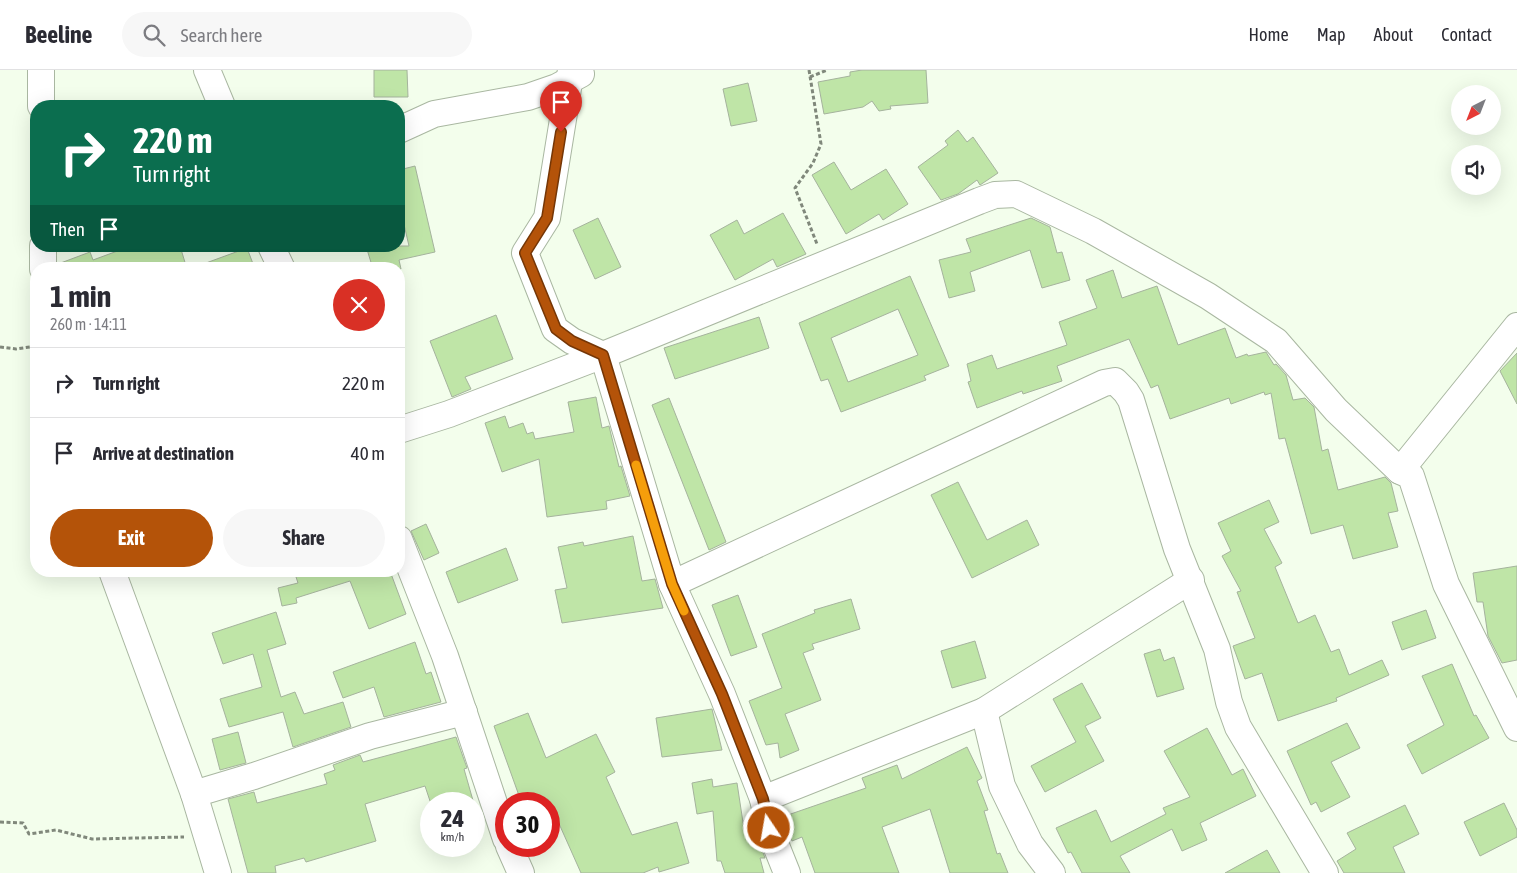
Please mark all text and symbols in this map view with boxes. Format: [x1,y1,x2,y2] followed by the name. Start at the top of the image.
[122,12,472,57] search box
[25,21,92,48] text: Beeline
[140,21,168,49] icon: search
[180,24,262,46] text: Search here
[1249,24,1289,45] text: Home
[1317,24,1346,45] text: Map
[1374,24,1413,45] text: About
[1441,24,1492,45] text: Contact
[540,81,582,132] pin
[1451,85,1501,135] north arrow
[1451,85,1501,195] map controls
[547,88,575,116] icon: arrive
[50,120,115,185] icon: right
[133,120,212,160] text: 220 m
[1451,145,1501,195] button: sound
[133,161,210,187] text: Turn right
[95,215,123,243] icon: arrive
[50,218,85,240] text: Then
[50,279,111,313] text: 1 min
[333,279,385,331] button: close
[50,315,127,333] text: 260 m · 14:11
[50,369,78,397] icon: right
[93,372,160,394] text: Turn right
[342,372,385,394] text: 220 m
[50,439,78,467] icon: arrive
[93,442,234,464] text: Arrive at destination
[351,442,385,464] text: 40 m
[50,509,213,567] button: Exit
[223,509,385,567] button: Share
[495,792,560,857] speed limit sign: 30
[742,801,794,853] position arrow
[441,804,464,832] text: 24
[441,830,464,844] text: km/h

